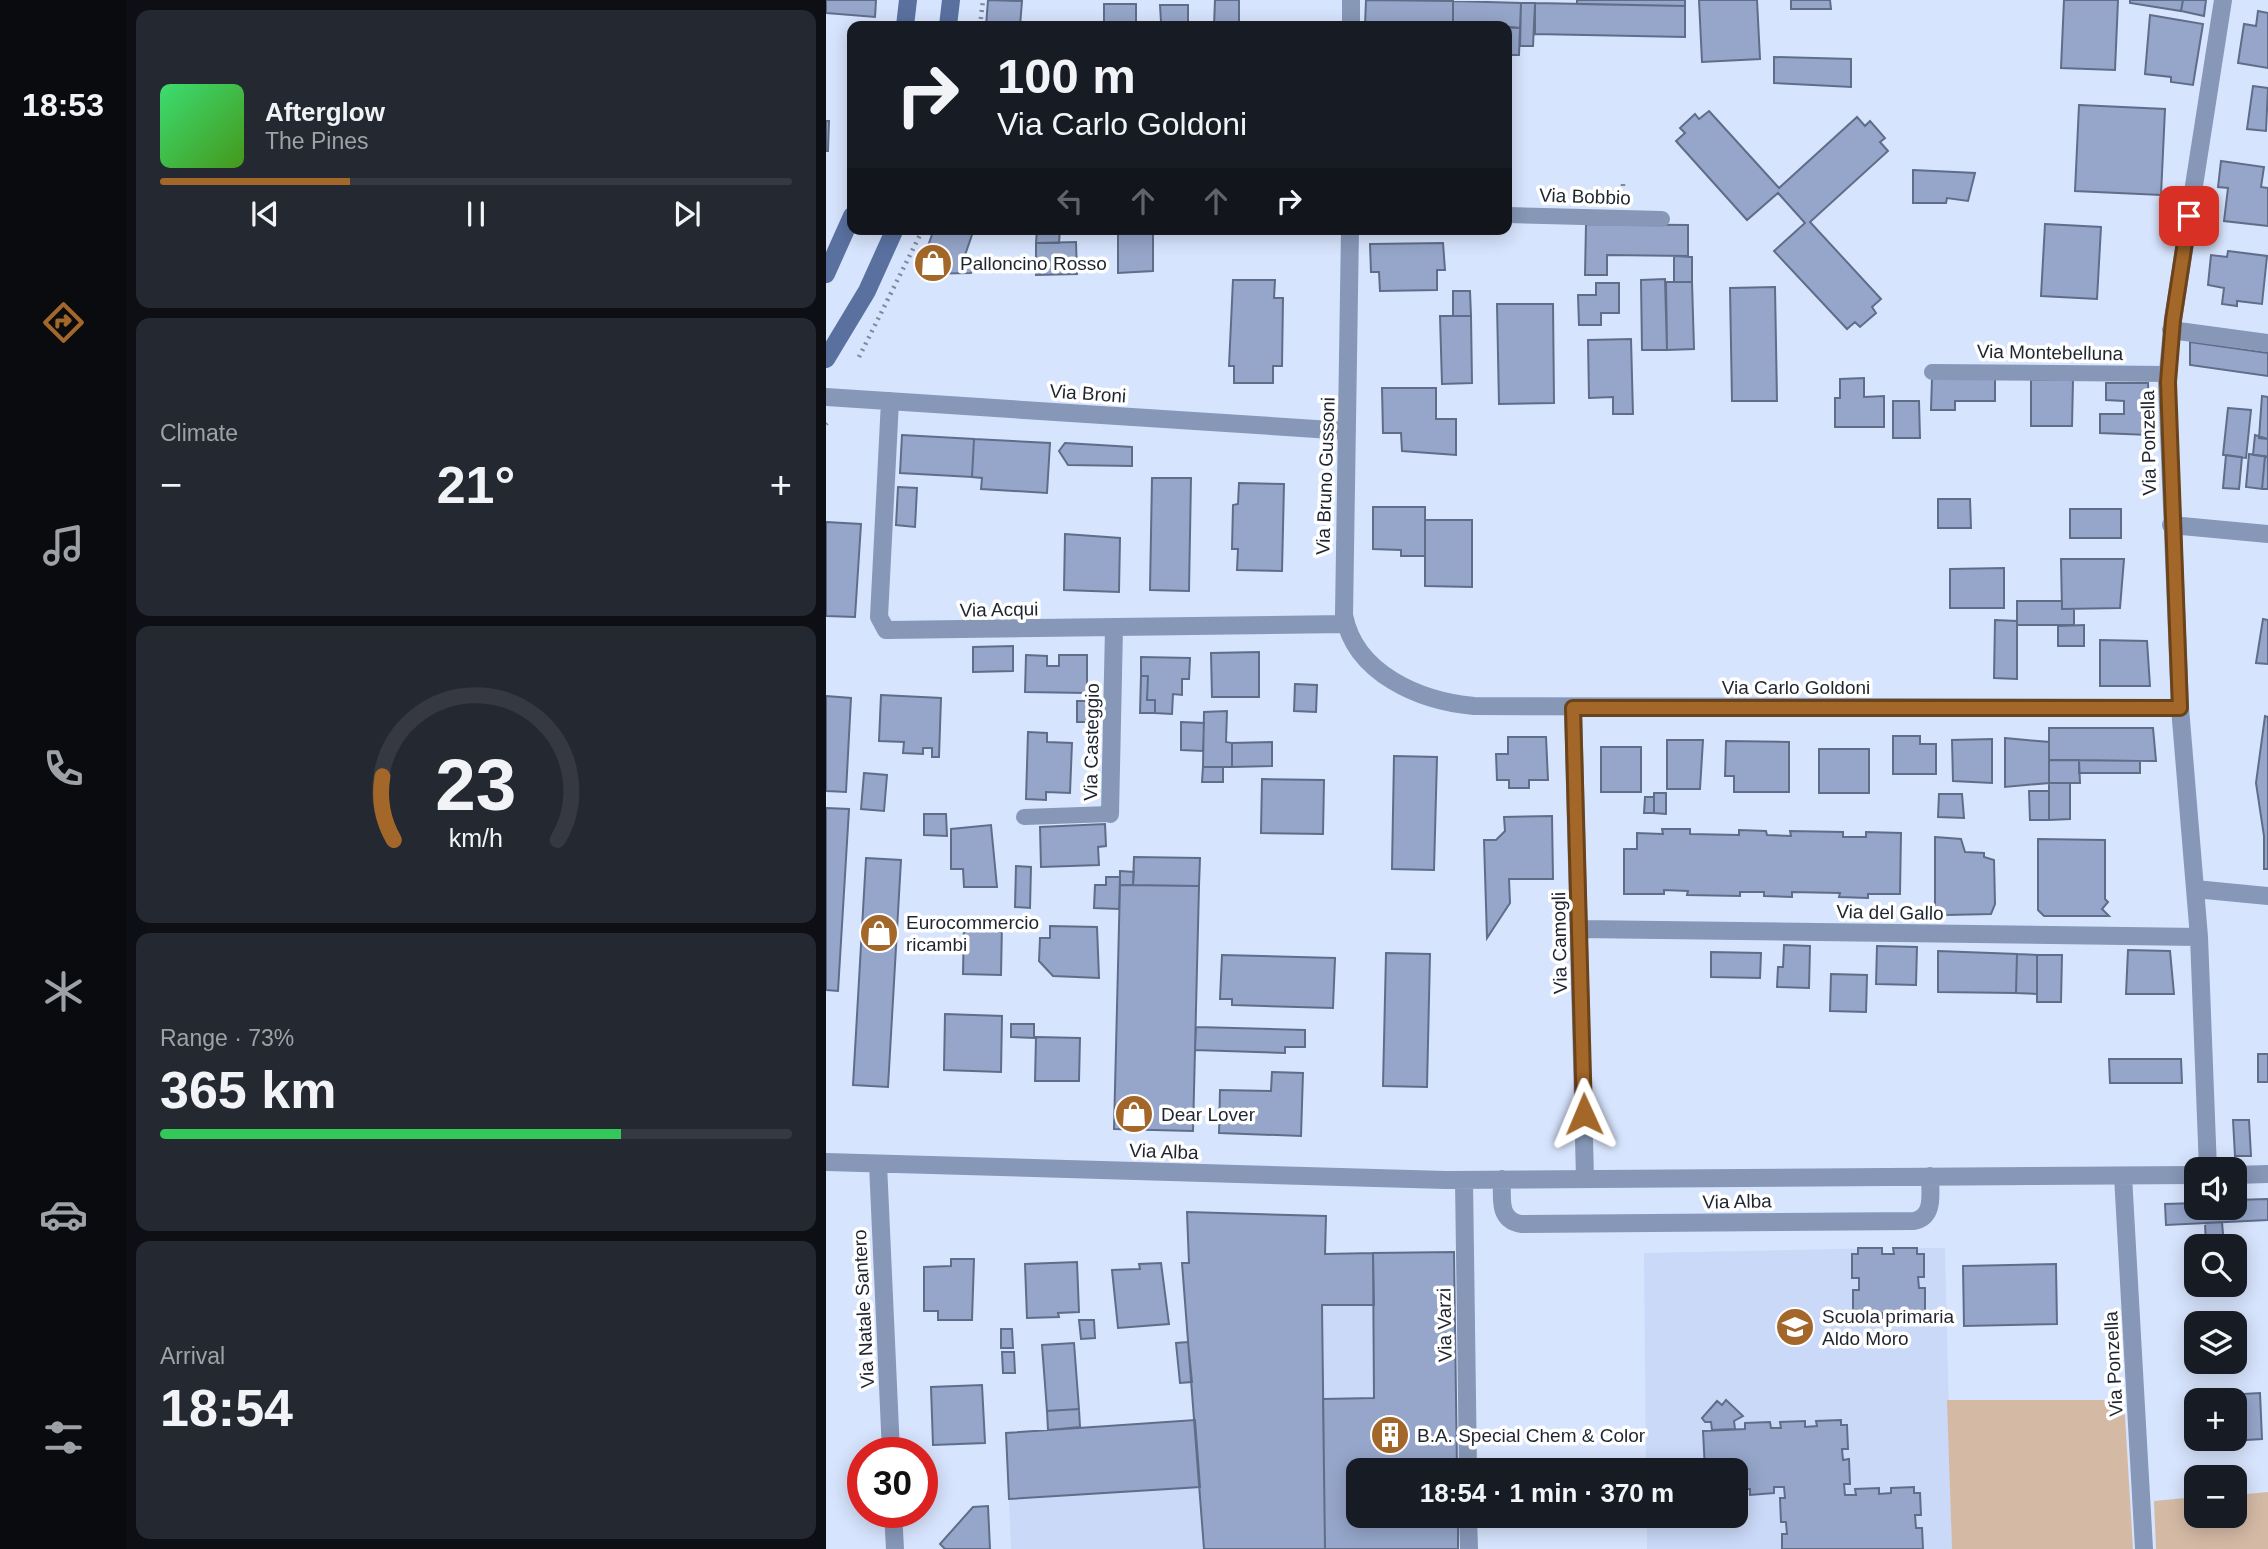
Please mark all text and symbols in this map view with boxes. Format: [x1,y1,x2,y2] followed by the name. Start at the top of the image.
[882,49,973,140] icon: right
[997,49,1136,103] text: 100 m
[22,87,104,123] text: 18:53
[265,97,385,127] text: Afterglow
[997,106,1247,142] text: Via Carlo Goldoni
[265,128,369,154] text: The Pines
[1051,182,1089,220] icon: left
[1124,182,1162,220] icon: ahead
[1197,182,1235,220] icon: ahead
[1270,182,1308,220] icon: right
[1539,184,1631,209] street label: Via Bobbio
[2159,186,2219,246] pin
[246,195,284,233] icon: previous
[457,195,495,233] icon: pause
[668,195,706,233] icon: next
[2170,197,2208,235] icon: arrive
[912,242,954,284] shop icon: Palloncino Rosso
[960,253,1107,274] place label: Palloncino Rosso
[39,298,88,347] icon: directions
[1977,341,2124,364] street label: Via Montebelluna
[1049,380,1127,407] street label: Via Broni
[2137,390,2160,496] street label: Via Ponzella
[1312,397,1339,555] street label: Via Bruno Gussoni
[160,420,238,446] text: Climate
[437,456,515,514] text: 21°
[160,464,182,506] text: −
[770,464,792,506] text: +
[39,521,88,570] icon: music
[959,598,1039,621] street label: Via Acqui
[1722,677,1870,698] street label: Via Carlo Goldoni
[1080,683,1103,801] street label: Via Casteggio
[39,744,88,793] icon: phone
[436,745,516,826] text: 23
[449,824,503,852] text: km/h
[1548,892,1571,994] street label: Via Camogli
[1836,901,1944,924] street label: Via del Gallo
[858,912,900,954] shop icon: Eurocommercio ricambi
[906,912,1039,955] place label: Eurocommercio ricambi
[39,967,88,1016] icon: climate
[160,1025,294,1051] text: Range · 73%
[160,1061,336,1119] text: 365 km
[1547,1077,1621,1151] position arrow
[1113,1093,1155,1135] shop icon: Dear Lover
[1161,1104,1256,1125] place label: Dear Lover
[1129,1140,1199,1163] street label: Via Alba
[2184,1157,2247,1528] map controls
[2184,1157,2247,1220] button: sound
[39,1190,88,1239] icon: car
[1702,1190,1772,1213] street label: Via Alba
[849,1229,878,1389] street label: Via Natale Santero
[2184,1234,2247,1297] button: search
[1433,1288,1456,1362] street label: Via Varzi
[1774,1306,1816,1348] school or university icon: Scuola primaria Aldo Moro
[1822,1306,1954,1349] place label: Scuola primaria Aldo Moro
[2100,1310,2127,1417] street label: Via Ponzella
[2184,1311,2247,1374] button: layers
[160,1343,225,1369] text: Arrival
[160,1379,293,1437] text: 18:54
[2184,1388,2247,1451] button: +
[39,1413,88,1462] icon: filters
[1369,1414,1411,1456] building icon: B.A. Special Chem & Color
[1417,1425,1646,1446] place label: B.A. Special Chem & Color
[847,1437,938,1528] speed limit sign: 30
[2184,1465,2247,1528] button: −
[1420,1478,1674,1508] text: 18:54 · 1 min · 370 m

